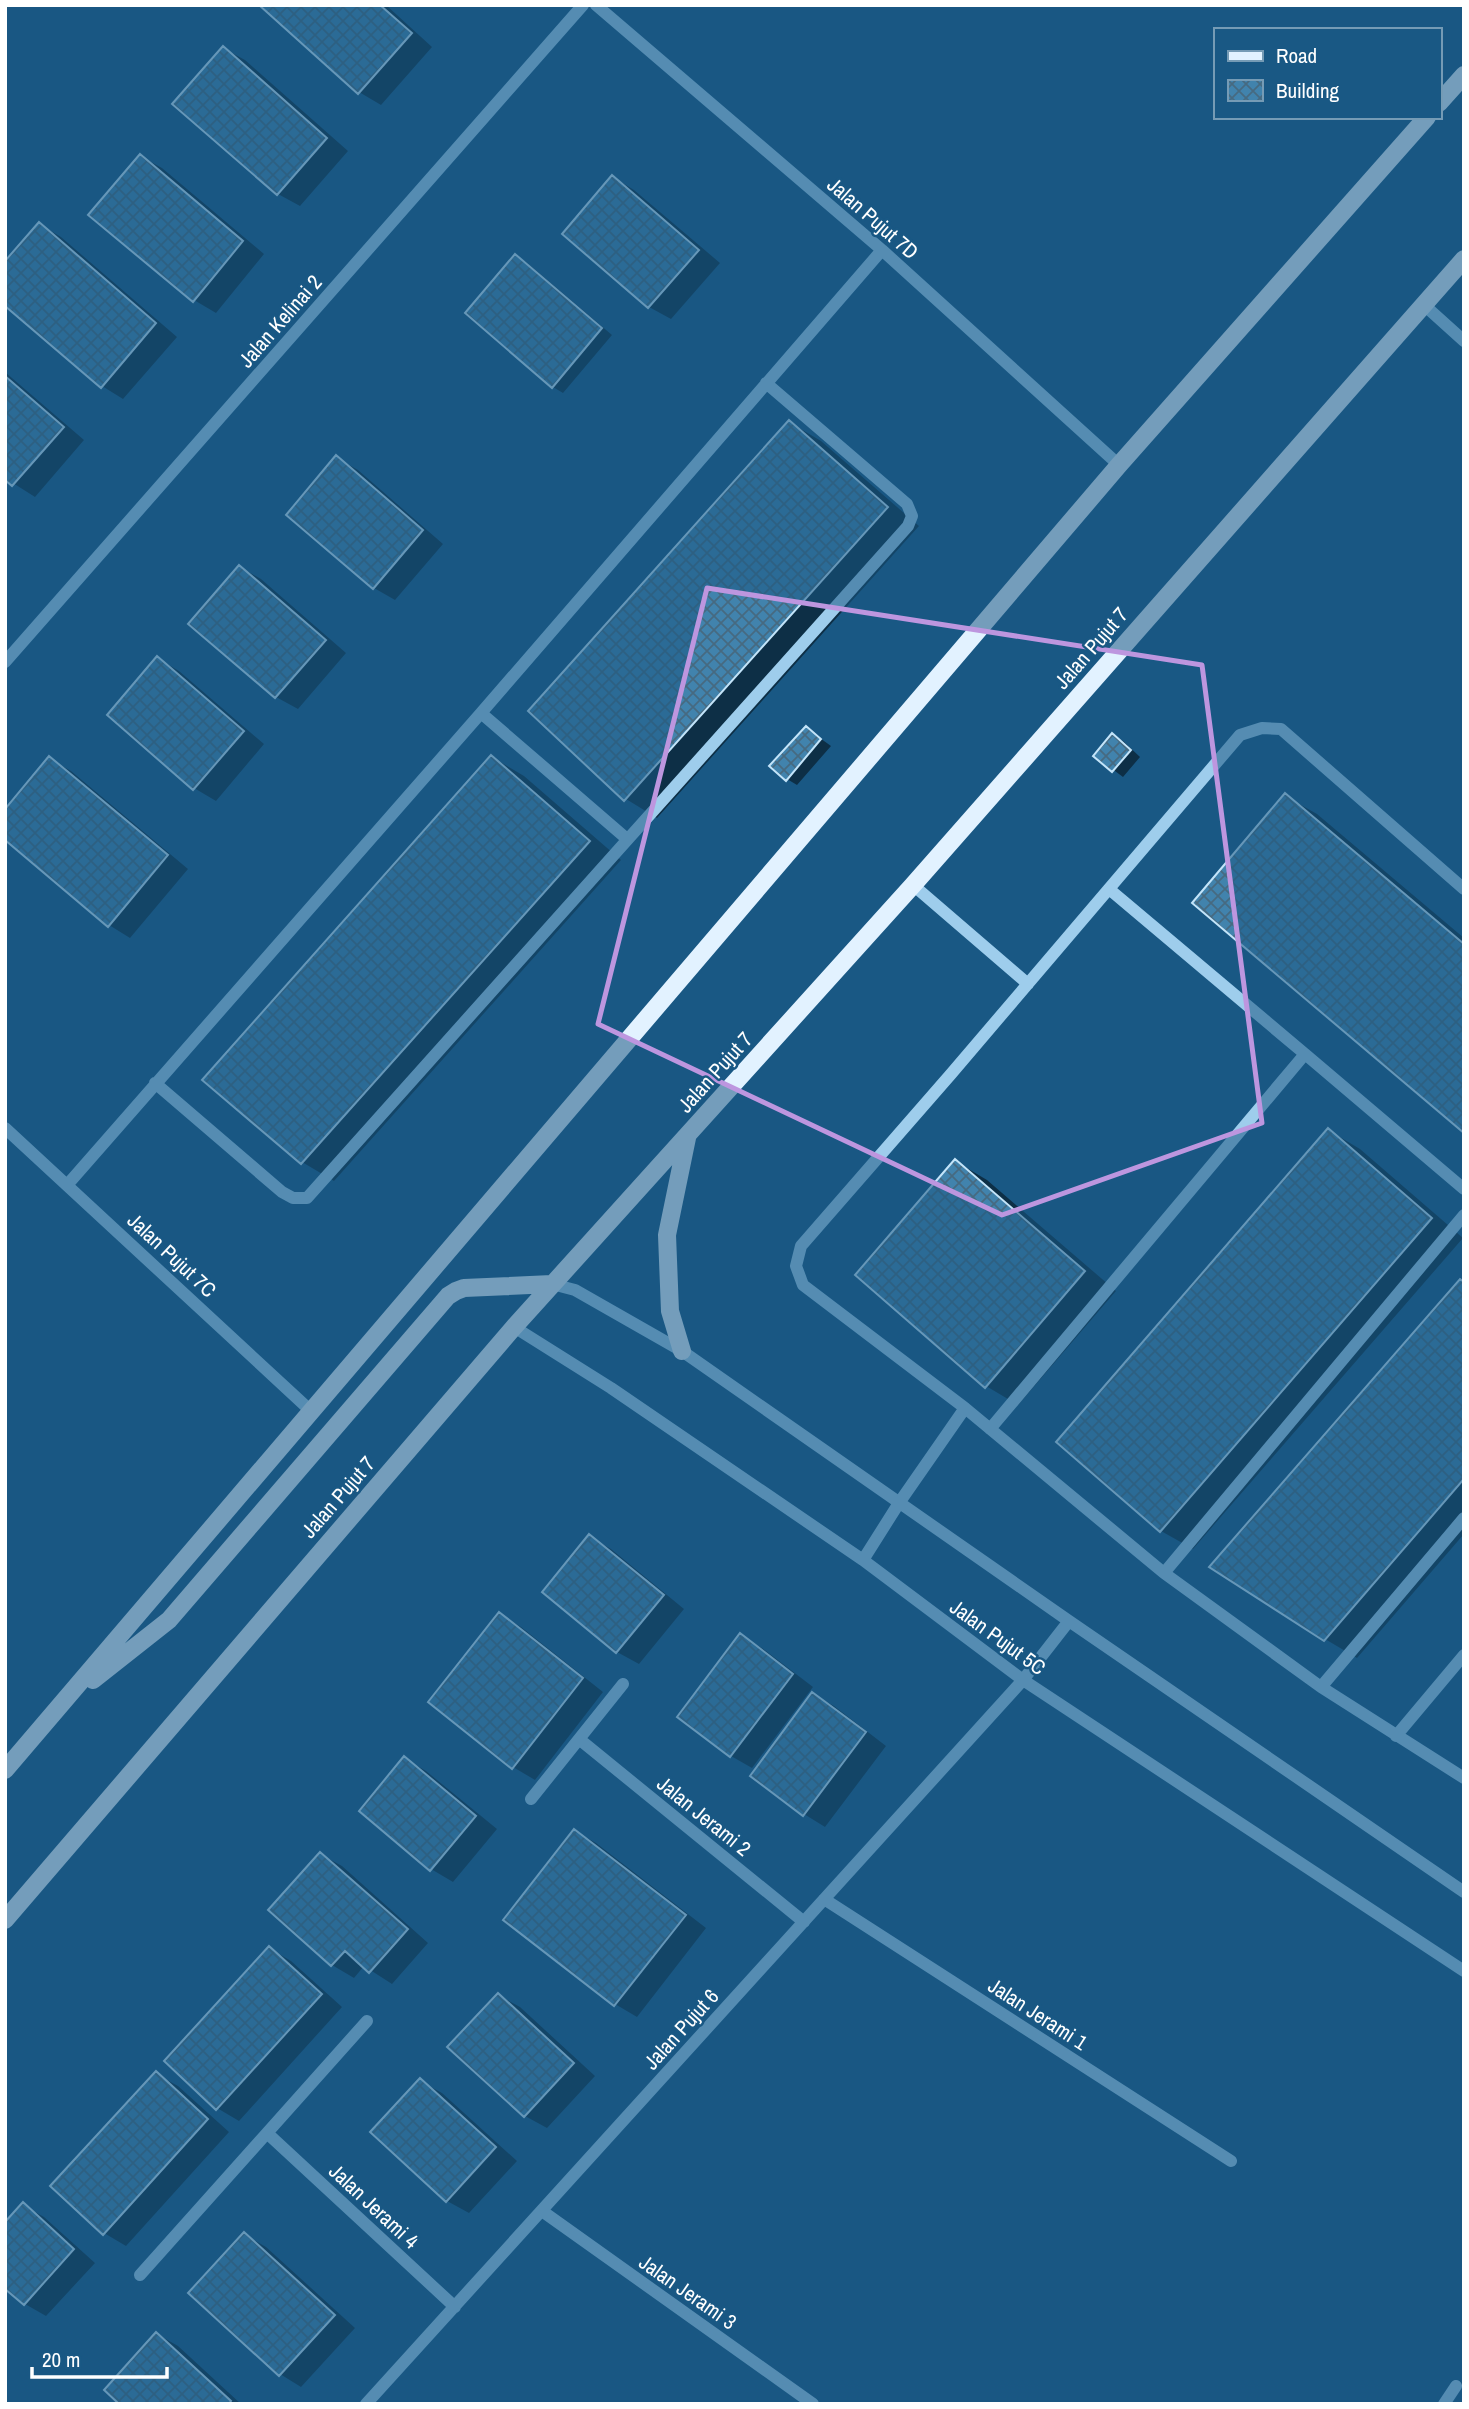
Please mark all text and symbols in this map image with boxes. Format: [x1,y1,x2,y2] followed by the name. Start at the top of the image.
[1214,28,1441,119] legend
[1276,41,1317,70] text: Road
[1276,76,1340,105] text: Building
[821,170,925,266] street label: Jalan Pujut 7D
[232,268,328,374] street label: Jalan Kelinai 2
[1047,601,1135,695] street label: Jalan Pujut 7
[671,1025,759,1119] street label: Jalan Pujut 7
[121,1206,223,1304] street label: Jalan Pujut 7C
[294,1450,382,1544] street label: Jalan Pujut 7
[944,1592,1052,1682] street label: Jalan Pujut 5C
[651,1769,757,1863] street label: Jalan Jerami 2
[983,1971,1094,2057] street label: Jalan Jerami 1
[637,1982,725,2076] street label: Jalan Pujut 6
[323,2157,425,2255] street label: Jalan Jerami 4
[633,2248,743,2336] street label: Jalan Jerami 3
[32,2336,166,2380] scale bar
[42,2345,80,2374] text: 20 m

